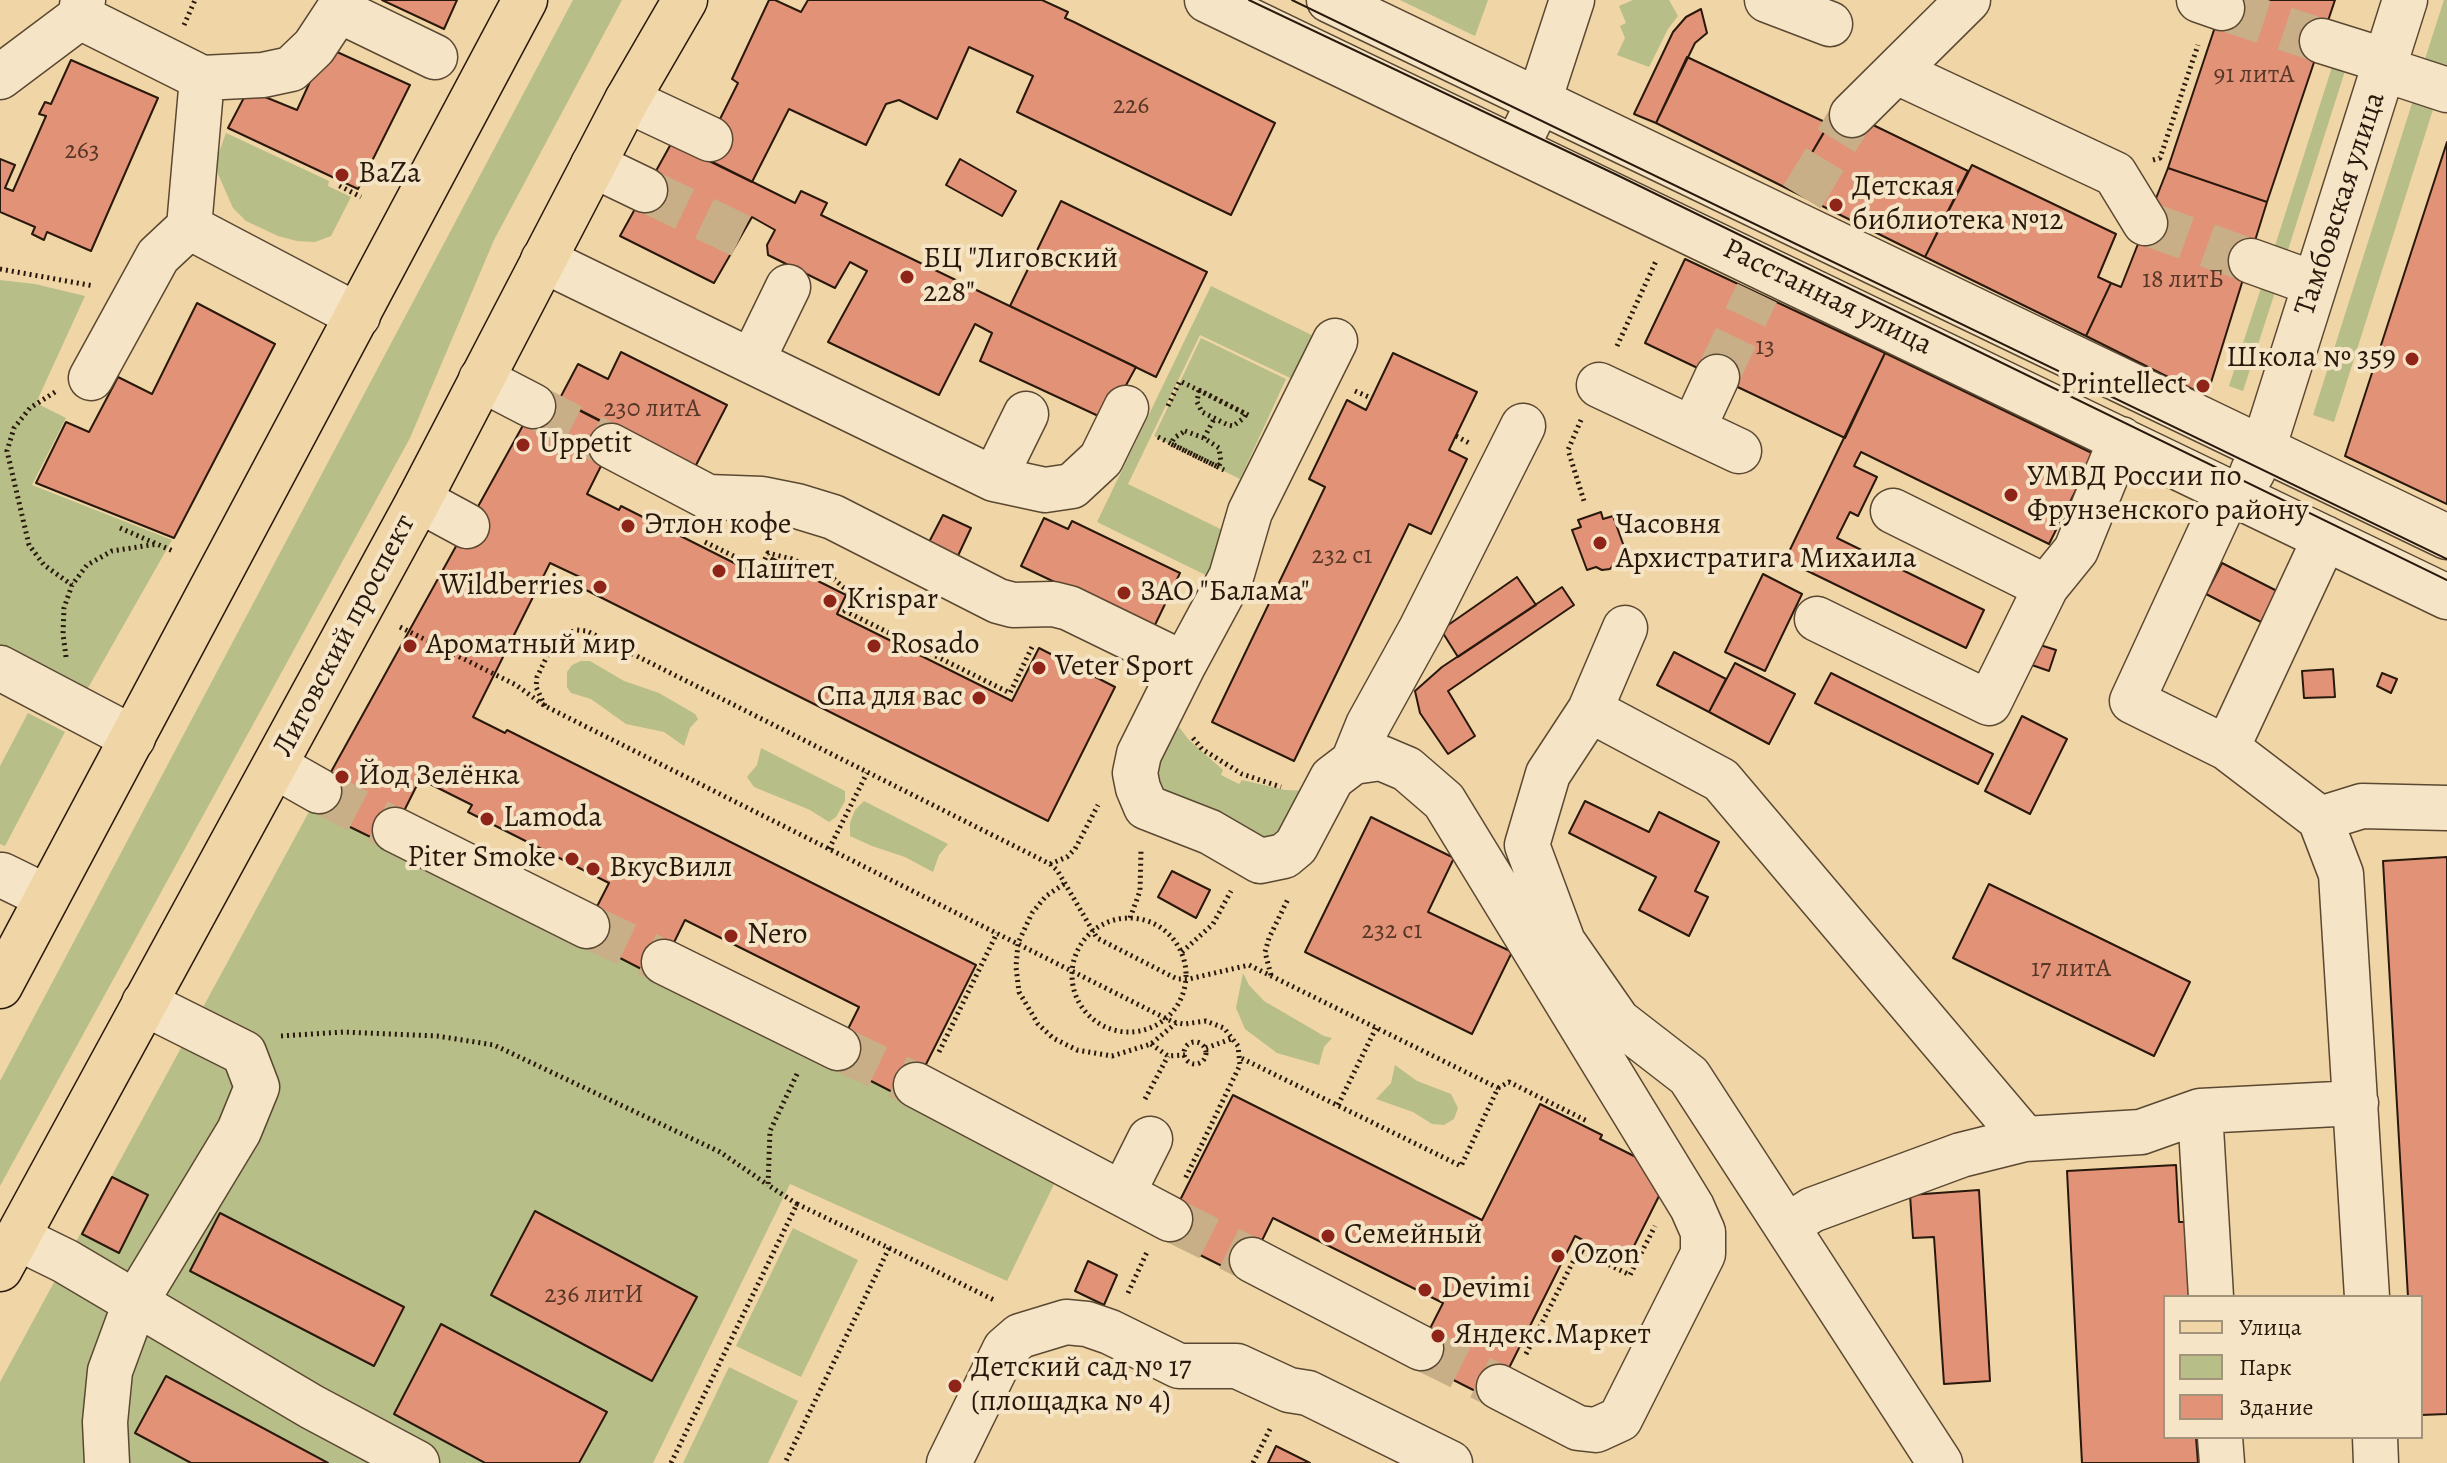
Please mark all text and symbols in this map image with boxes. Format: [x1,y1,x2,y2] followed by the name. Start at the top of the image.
[2214,60,2294,92] house number: 91 литА
[2288,88,2394,320] street label: Тамбовская улица
[1113,91,1149,123] house number: 226
[64,136,100,168] house number: 263
[358,157,421,193] place label: BaZa
[333,166,351,184] marker: BaZa
[1852,170,2064,240] place label: Детская библиотека №12
[1827,196,1845,214] marker: Детская библиотека №12
[1717,232,1937,364] street label: Расстанная улица
[923,242,1118,312] place label: БЦ "Лиговский 228"
[2142,265,2224,297] house number: 18 литБ
[898,268,916,286] marker: БЦ "Лиговский 228"
[1755,332,1775,364] house number: 13
[2226,341,2396,377] place label: Школа № 359
[2403,350,2421,368] marker: Школа № 359
[2060,368,2187,404] place label: Printellect
[2194,377,2212,395] marker: Printellect
[603,394,701,426] house number: 230 литА
[539,427,632,463] place label: Uppetit
[514,436,532,454] marker: Uppetit
[2027,460,2309,530] place label: УМВД России по Фрунзенского району
[2002,486,2020,504] marker: УМВД России по Фрунзенского району
[644,508,791,544] place label: Этлон кофе
[1616,508,1916,578] place label: Часовня Архистратига Михаила
[266,509,424,763] street label: Лиговский проспект
[619,517,637,535] marker: Этлон кофе
[1591,534,1609,552] marker: Часовня Архистратига Михаила
[1312,541,1372,573] house number: 232 с1
[735,553,834,589] place label: Паштет
[710,562,728,580] marker: Паштет
[440,569,584,605] place label: Wildberries
[1140,575,1310,611] place label: ЗАО "Балама"
[591,578,609,596] marker: Wildberries
[846,583,938,619] place label: Krispar
[1115,584,1133,602] marker: ЗАО "Балама"
[821,592,839,610] marker: Krispar
[426,628,636,664] place label: Ароматный мир
[890,628,979,664] place label: Rosado
[401,637,419,655] marker: Ароматный мир
[865,637,883,655] marker: Rosado
[1055,650,1193,686] place label: Veter Sport
[1030,659,1048,677] marker: Veter Sport
[817,680,963,716] place label: Спа для вас
[970,689,988,707] marker: Спа для вас
[358,759,520,795] place label: Йод Зелёнка
[333,768,351,786] marker: Йод Зелёнка
[503,801,602,837] place label: Lamoda
[478,810,496,828] marker: Lamoda
[407,841,556,877] place label: Piter Smoke
[563,850,581,868] marker: Piter Smoke
[609,851,732,887] place label: ВкусВилл
[584,860,602,878] marker: ВкусВилл
[1362,916,1422,948] house number: 232 с1
[747,918,808,954] place label: Nero
[722,927,740,945] marker: Nero
[2031,954,2111,986] house number: 17 литА
[1344,1218,1482,1254] place label: Семейный
[1319,1227,1337,1245] marker: Семейный
[1574,1238,1640,1274] place label: Ozon
[1549,1247,1567,1265] marker: Ozon
[1441,1272,1531,1308] place label: Devimi
[544,1280,644,1312] house number: 236 литИ
[1416,1281,1434,1299] marker: Devimi
[2163,1295,2423,1439] legend
[2239,1311,2302,1343] text: Улица
[1454,1318,1651,1354] place label: Яндекс.Маркет
[1429,1327,1447,1345] marker: Яндекс.Маркет
[971,1351,1191,1422] place label: Детский сад № 17 (площадка № 4)
[2239,1351,2292,1383] text: Парк
[946,1377,964,1395] marker: Детский сад № 17 (площадка № 4)
[2239,1391,2314,1423] text: Здание

